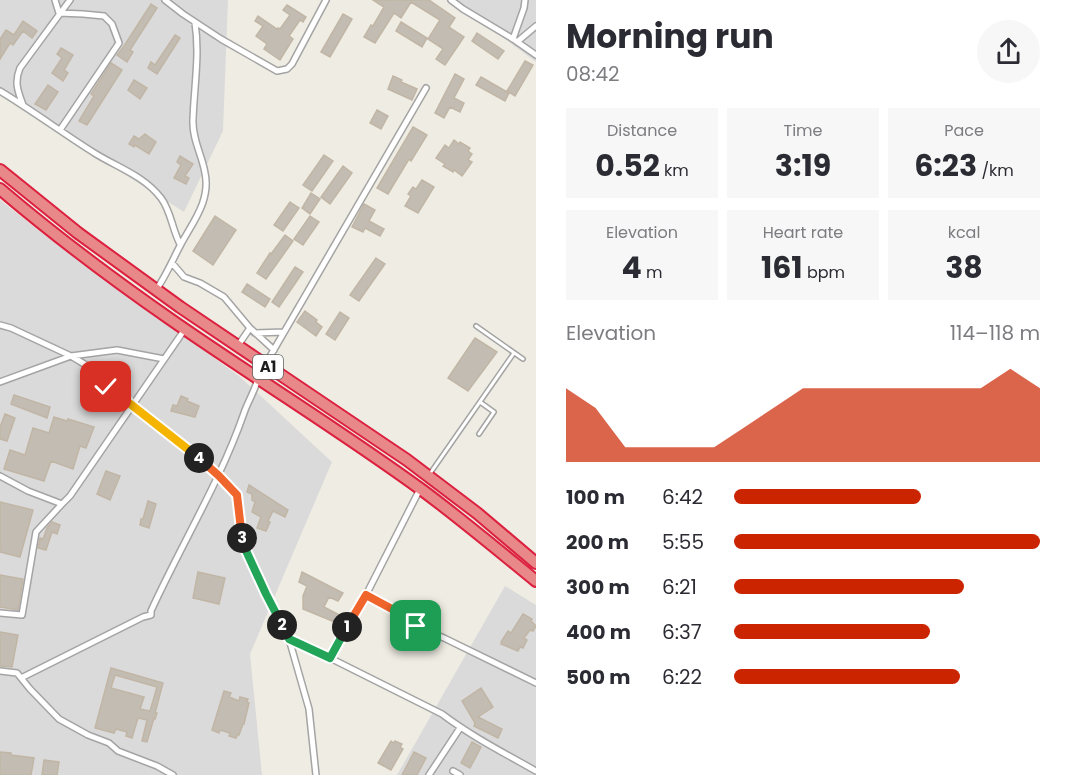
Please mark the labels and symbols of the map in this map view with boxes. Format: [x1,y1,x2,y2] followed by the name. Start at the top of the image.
[253,355,283,379] road number: A1
[80,361,131,412] pin
[184,443,214,473] pin: 4
[227,523,257,553] pin: 3
[390,600,441,651] pin
[267,610,297,640] pin: 2
[332,612,362,642] pin: 1

